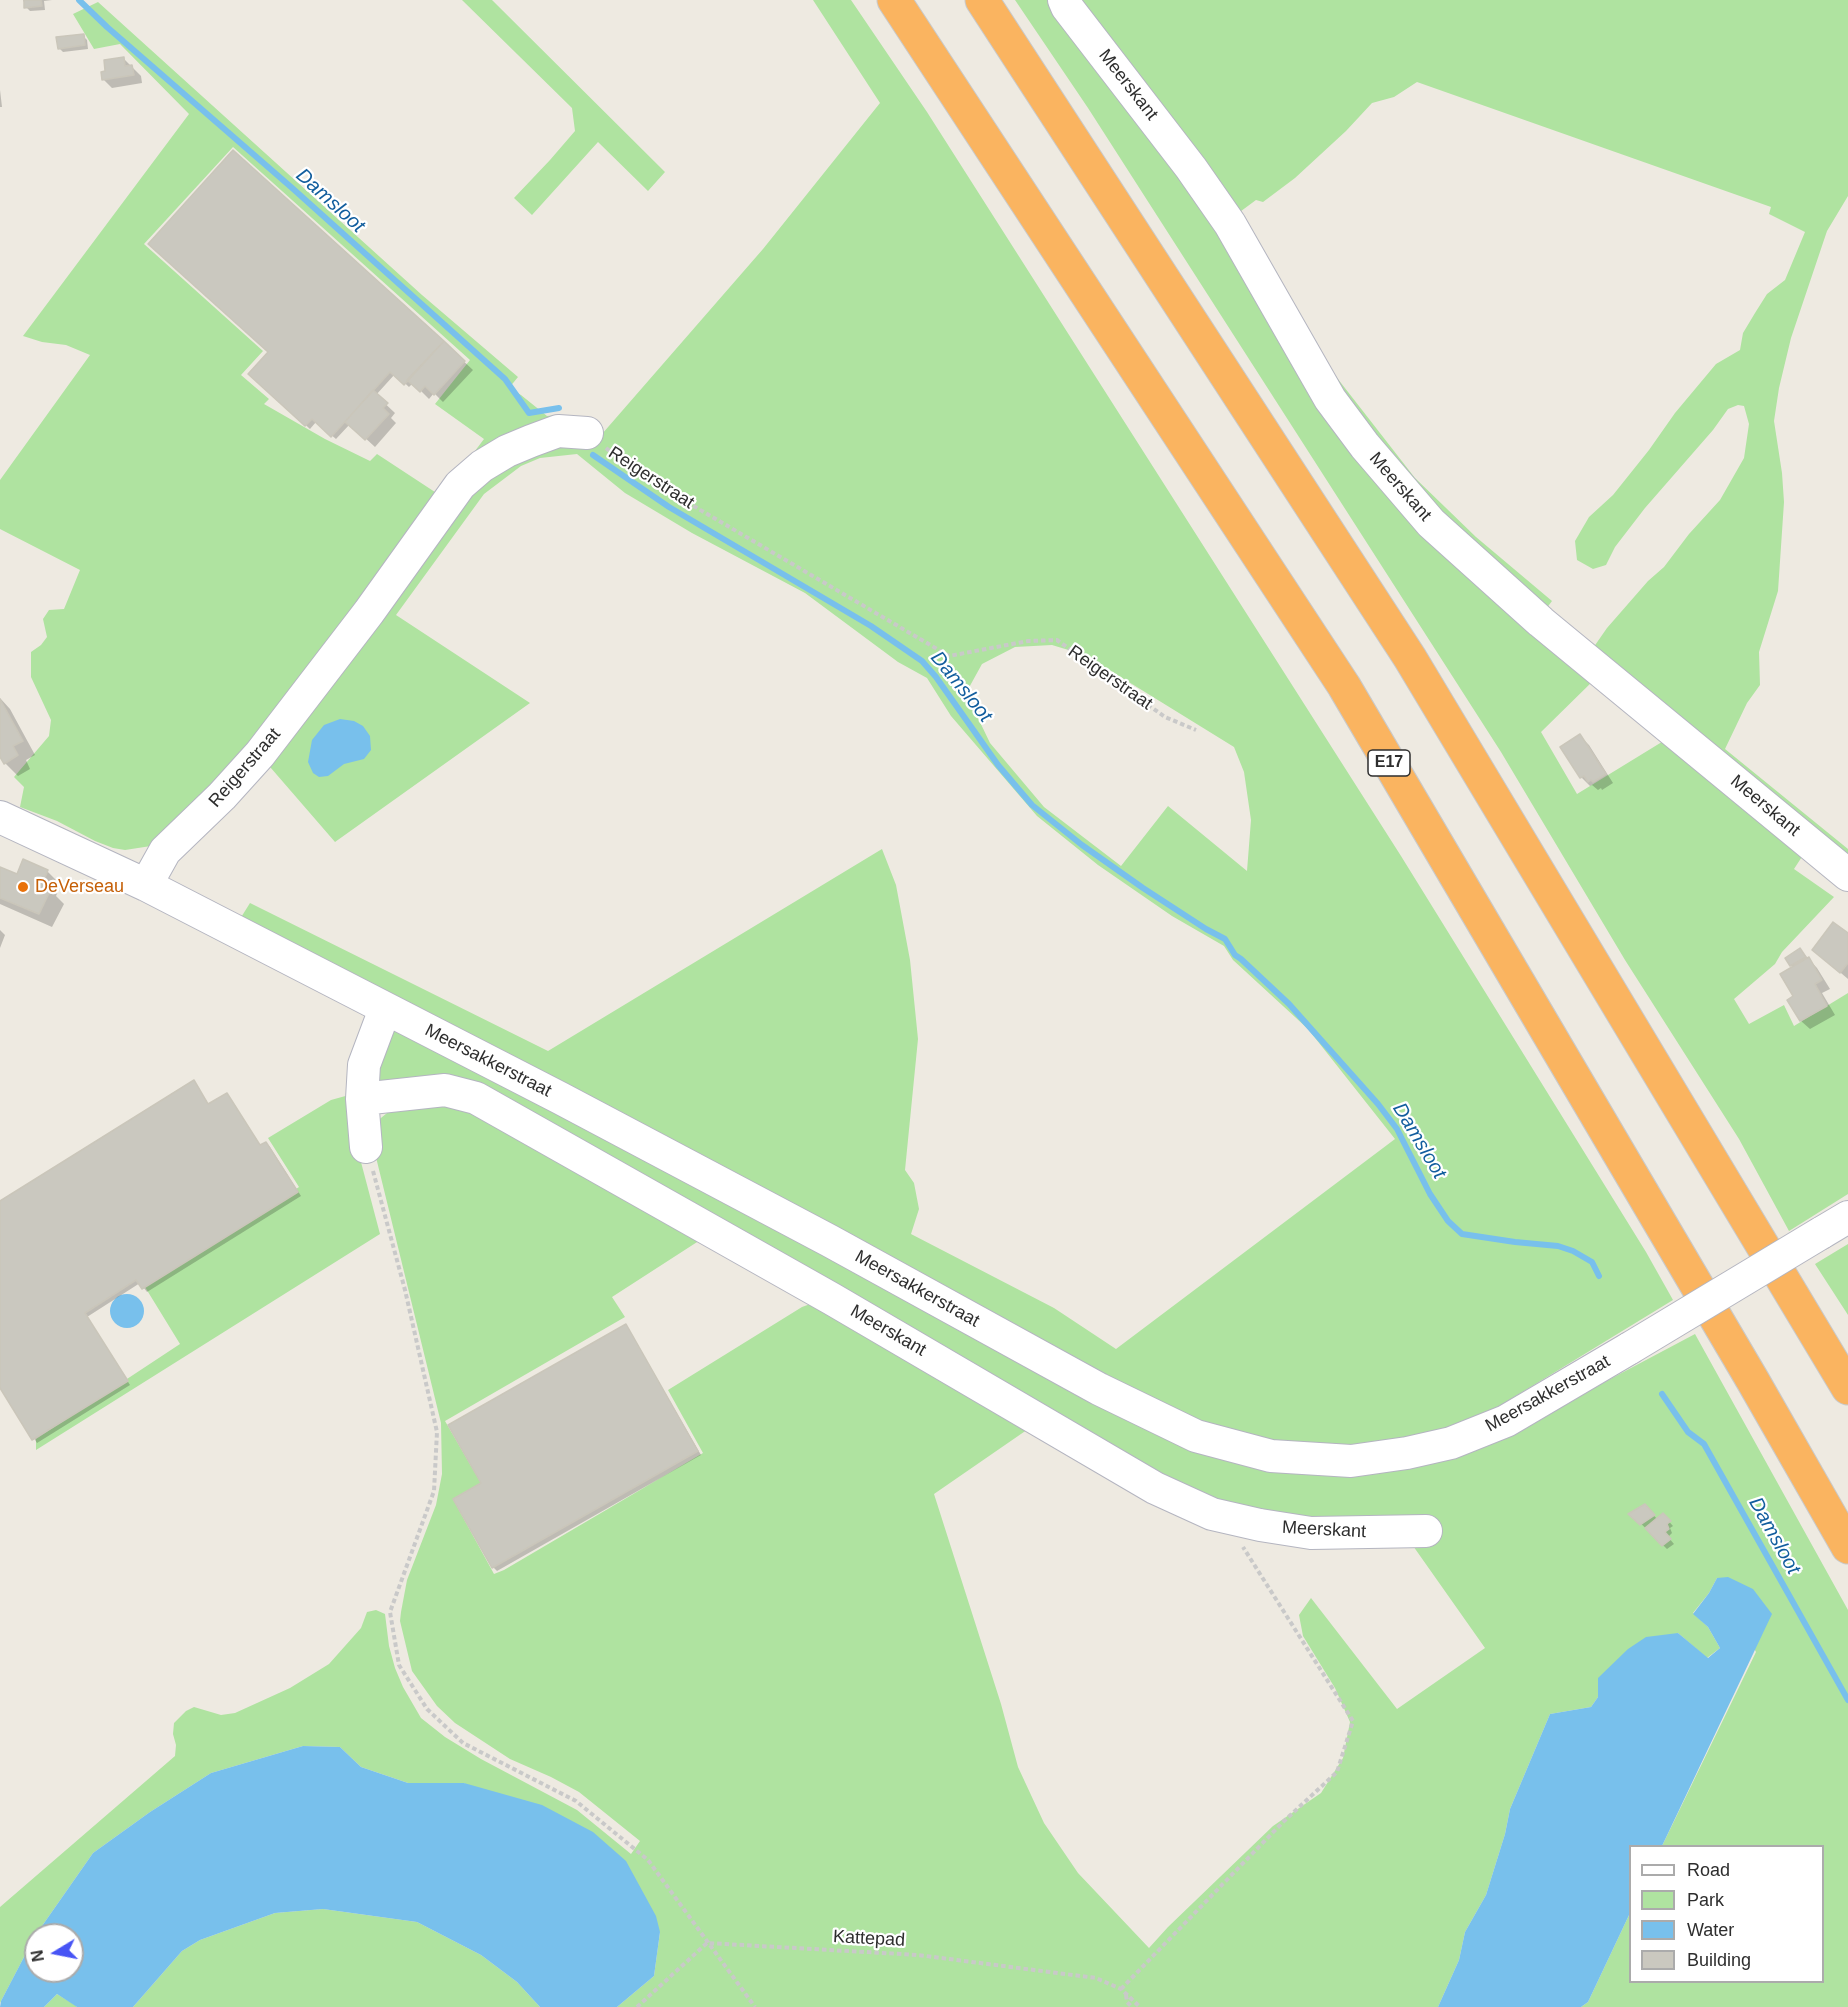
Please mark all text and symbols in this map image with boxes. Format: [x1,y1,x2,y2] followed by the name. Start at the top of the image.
[1094,45,1162,125] street label: Meerskant
[291,164,369,238] water label: Damsloot
[604,442,698,514] street label: Reigerstraat
[1364,448,1436,526] street label: Meerskant
[1064,641,1156,715] street label: Reigerstraat
[925,647,997,727] water label: Damsloot
[205,724,285,812] street label: Reigerstraat
[1368,750,1410,776] road number: E17
[1726,771,1804,841] street label: Meerskant
[35,876,124,898] place label: DeVerseau
[16,880,30,894] marker: DeVerseau
[421,1020,555,1102] street label: Meersakkerstraat
[1387,1099,1451,1183] water label: Damsloot
[851,1246,983,1332] street label: Meersakkerstraat
[846,1301,930,1361] street label: Meerskant
[1482,1351,1614,1437] street label: Meersakkerstraat
[1743,1493,1805,1579] water label: Damsloot
[1281,1517,1367,1543] street label: Meerskant
[1629,1845,1824,1983] legend
[1687,1860,1730,1880] text: Road
[1687,1890,1724,1910] text: Park
[1687,1920,1734,1940] text: Water
[24,1923,84,1983] north arrow
[832,1926,906,1952] street label: Kattepad
[28,1949,47,1963] text: N
[1687,1950,1751,1970] text: Building

